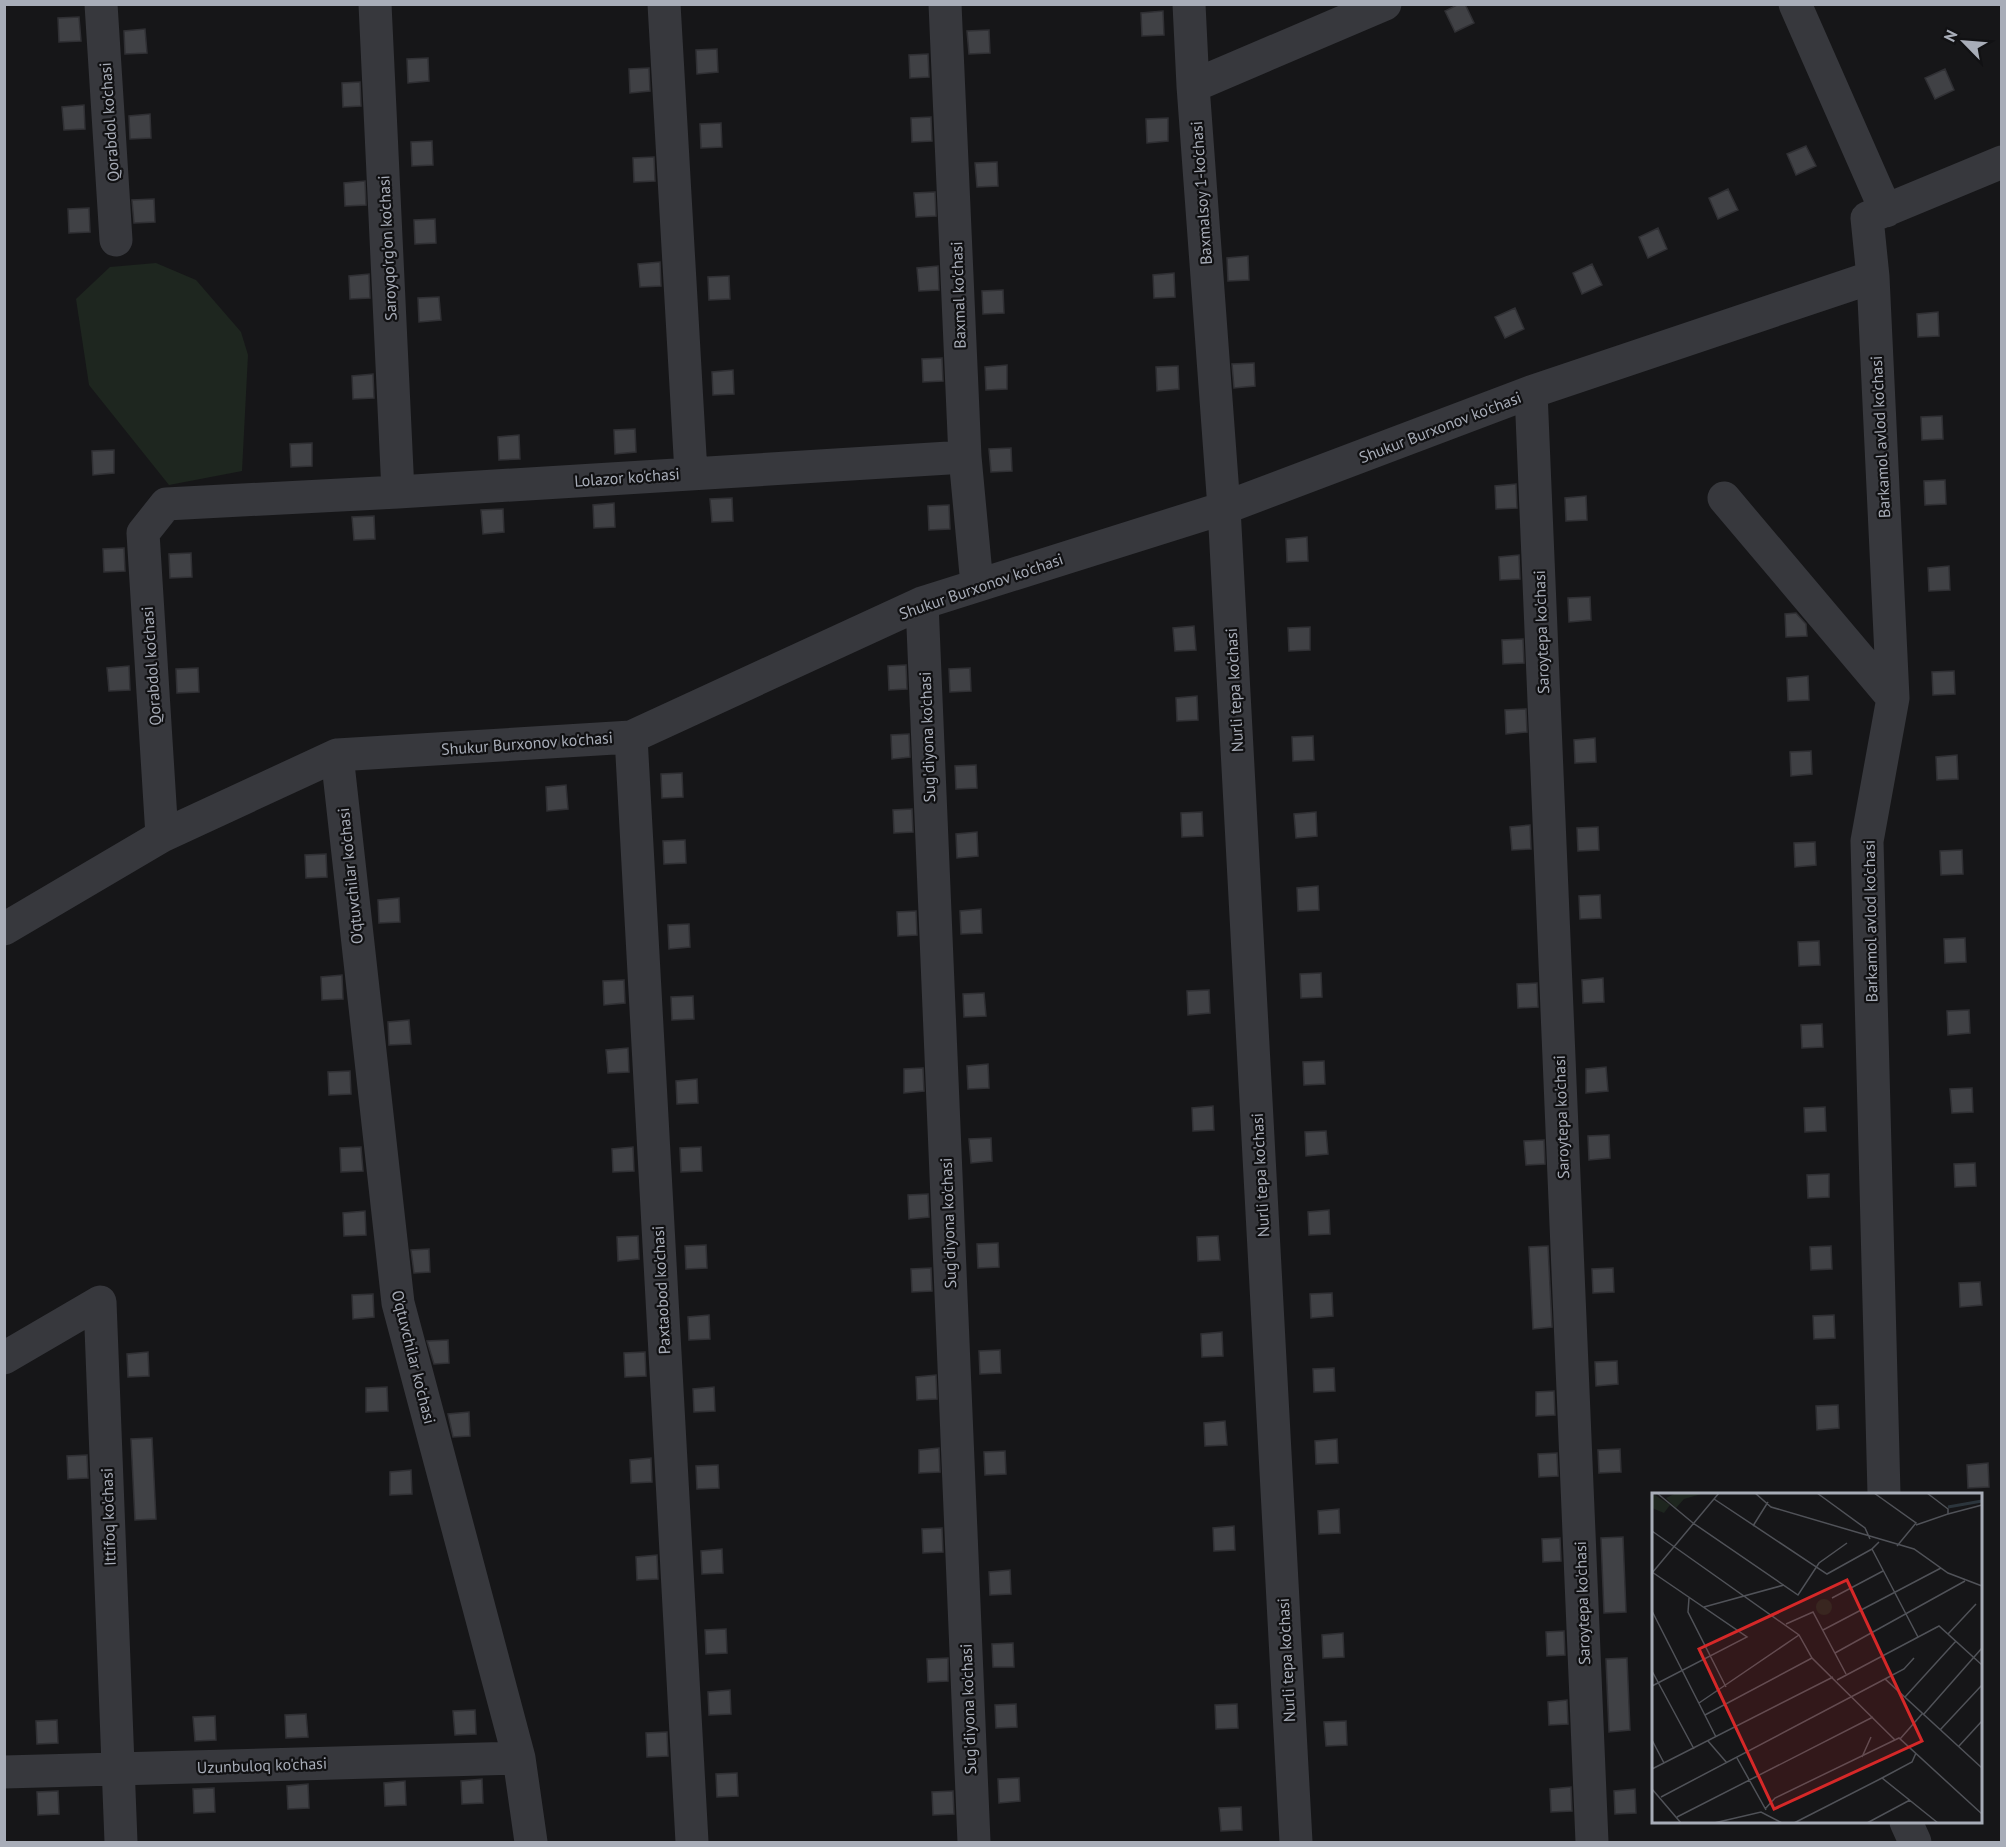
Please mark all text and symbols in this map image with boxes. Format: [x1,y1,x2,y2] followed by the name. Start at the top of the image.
[1934,12,1994,72] north arrow
[1939,27,1962,45] text: N
[95,62,123,182] street label: Qorabdol ko'chasi
[1186,121,1216,265] street label: Baxmalsoy 1-ko'chasi
[373,175,401,321] street label: Saroyqo'rg'on ko'chasi
[946,241,970,349] street label: Baxmal ko'chasi
[1866,355,1894,519] street label: Barkamol avlod ko'chasi
[1356,387,1524,467] street label: Shukur Burxonov ko'chasi
[574,463,680,491] street label: Lolazor ko'chasi
[896,549,1066,623] street label: Shukur Burxonov ko'chasi
[1529,570,1553,694] street label: Saroytepa ko'chasi
[137,606,165,726] street label: Qorabdol ko'chasi
[1221,627,1247,753] street label: Nurli tepa ko'chasi
[915,671,939,803] street label: Sug'diyona ko'chasi
[440,727,614,759] street label: Shukur Burxonov ko'chasi
[333,807,367,945] street label: O'qtuvchilar ko'chasi
[1859,840,1881,1002] street label: Barkamol avlod ko'chasi
[1549,1055,1573,1179] street label: Saroytepa ko'chasi
[1247,1112,1273,1238] street label: Nurli tepa ko'chasi
[936,1157,960,1289] street label: Sug'diyona ko'chasi
[648,1225,674,1355] street label: Paxtaobod ko'chasi
[388,1288,440,1426] street label: O'qtuvchilar ko'chasi
[96,1468,120,1566] street label: Ittifoq ko'chasi
[1652,1493,1982,1823] inset map
[1570,1541,1594,1665] street label: Saroytepa ko'chasi
[1273,1597,1299,1723] street label: Nurli tepa ko'chasi
[956,1643,980,1775] street label: Sug'diyona ko'chasi
[197,1753,327,1777] street label: Uzunbuloq ko'chasi

